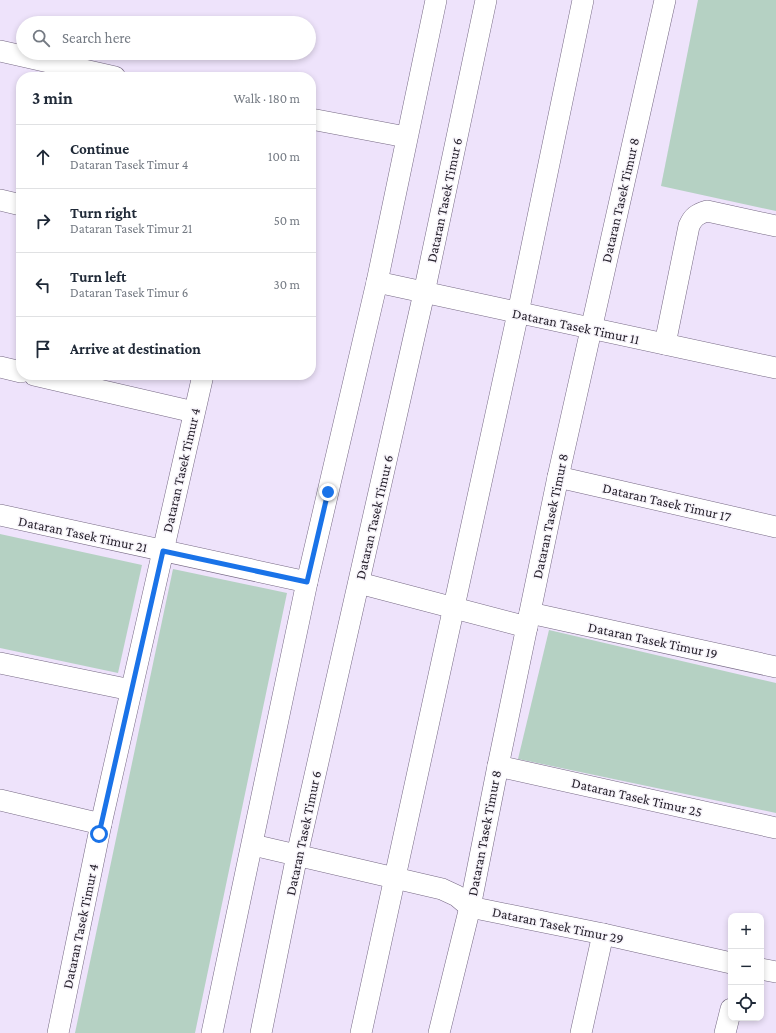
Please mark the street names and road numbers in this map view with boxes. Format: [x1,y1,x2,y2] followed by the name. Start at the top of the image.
[423,136,465,264] street label: Dataran Tasek Timur 6
[598,136,642,264] street label: Dataran Tasek Timur 8
[511,305,641,347] street label: Dataran Tasek Timur 11
[159,406,203,534] street label: Dataran Tasek Timur 4
[529,452,571,580] street label: Dataran Tasek Timur 8
[352,453,396,581] street label: Dataran Tasek Timur 6
[601,479,733,525] street label: Dataran Tasek Timur 17
[17,512,149,556] street label: Dataran Tasek Timur 21
[587,618,719,662] street label: Dataran Tasek Timur 19
[282,769,324,897] street label: Dataran Tasek Timur 6
[464,769,504,897] street label: Dataran Tasek Timur 8
[570,774,704,820] street label: Dataran Tasek Timur 25
[59,862,101,990] street label: Dataran Tasek Timur 4
[491,903,625,947] street label: Dataran Tasek Timur 29

